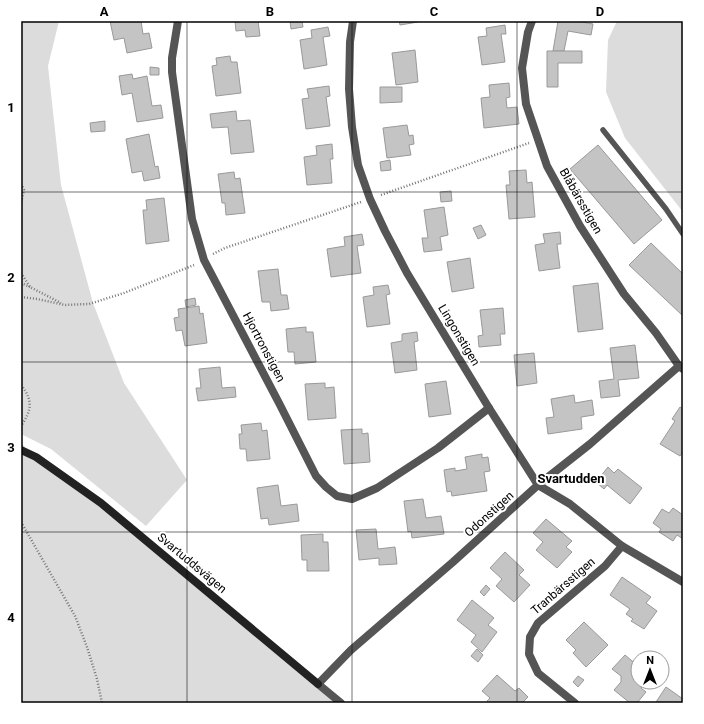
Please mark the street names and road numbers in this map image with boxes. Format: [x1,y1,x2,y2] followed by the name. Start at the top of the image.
[557,166,605,236] street label: Blåbärsstigen
[435,302,483,368] street label: Lingonstigen
[240,310,288,384] street label: Hjortronstigen
[462,488,516,540] street label: Odonstigen
[155,530,229,596] street label: Svartuddsvägen
[528,554,598,618] street label: Tranbärsstigen

